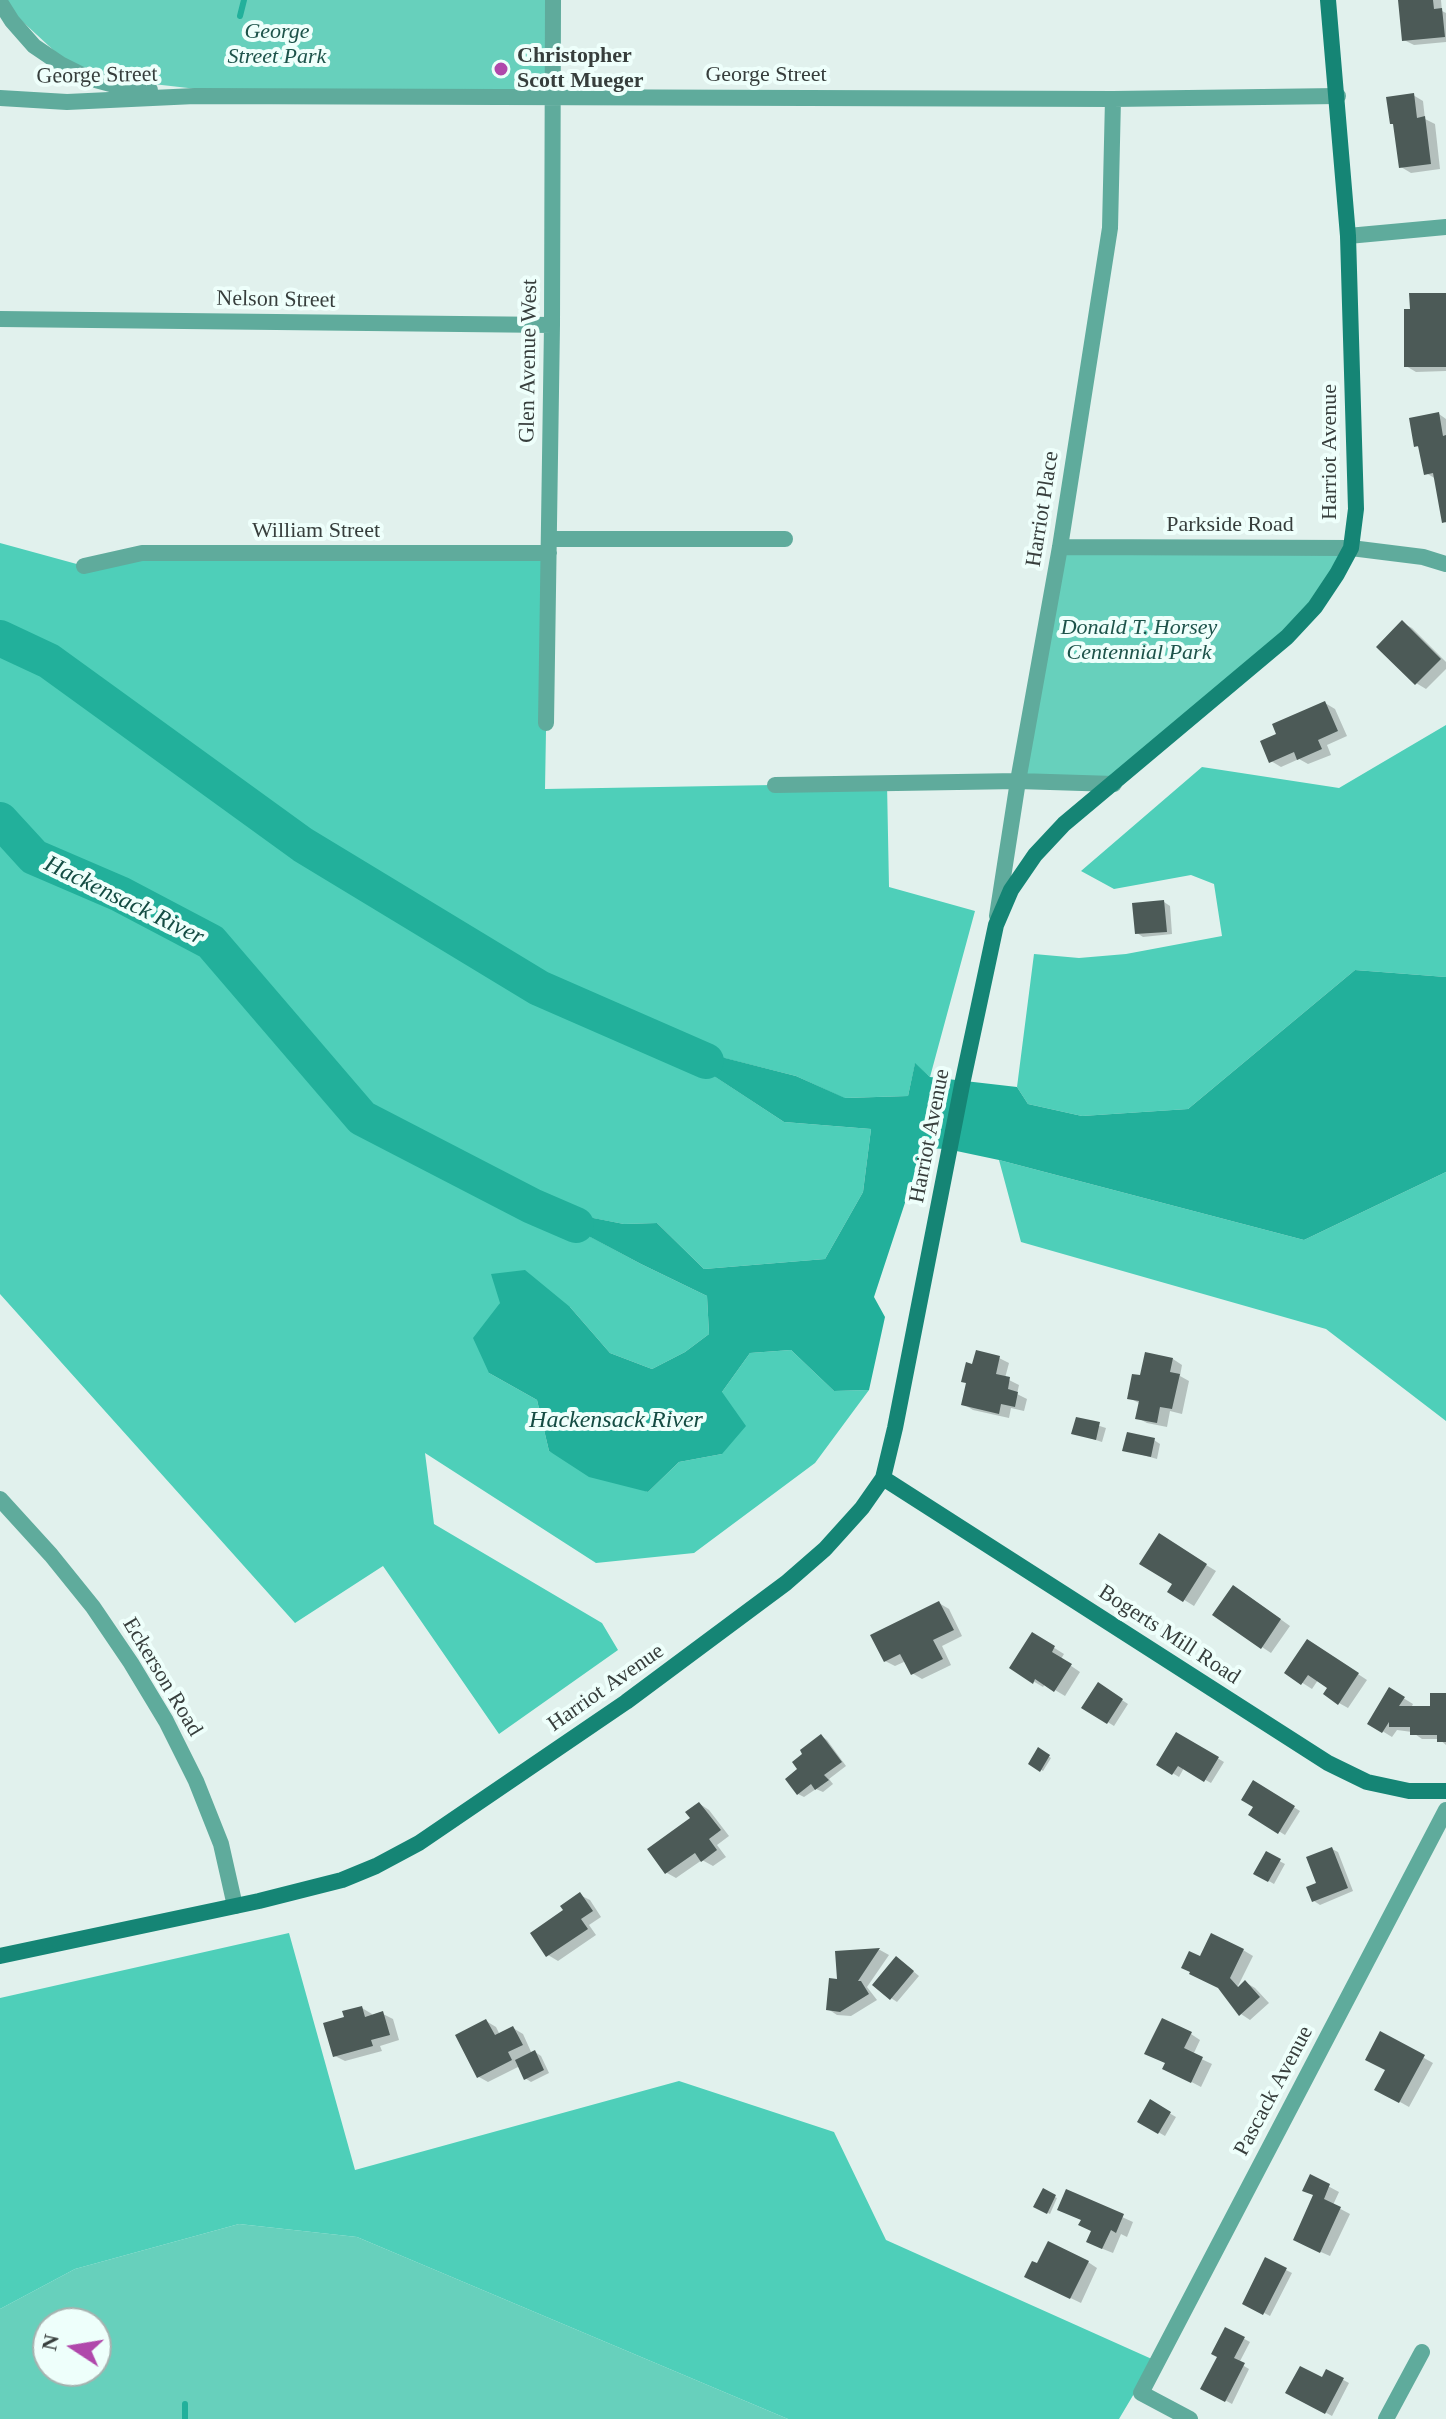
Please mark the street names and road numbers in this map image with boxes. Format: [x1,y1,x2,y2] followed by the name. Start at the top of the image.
[36,62,158,90] street label: George Street
[705,62,827,88] street label: George Street
[514,279,544,443] street label: Glen Avenue West
[216,286,336,314] street label: Nelson Street
[1317,384,1343,520] street label: Harriot Avenue
[1021,449,1065,569] street label: Harriot Place
[1166,512,1294,538] street label: Parkside Road
[252,518,380,544] street label: William Street
[904,1067,956,1205] street label: Harriot Avenue
[1093,1579,1245,1691] street label: Bogerts Mill Road
[116,1613,208,1741] street label: Eckerson Road
[543,1638,669,1738] street label: Harriot Avenue
[1229,2022,1319,2160] street label: Pascack Avenue

